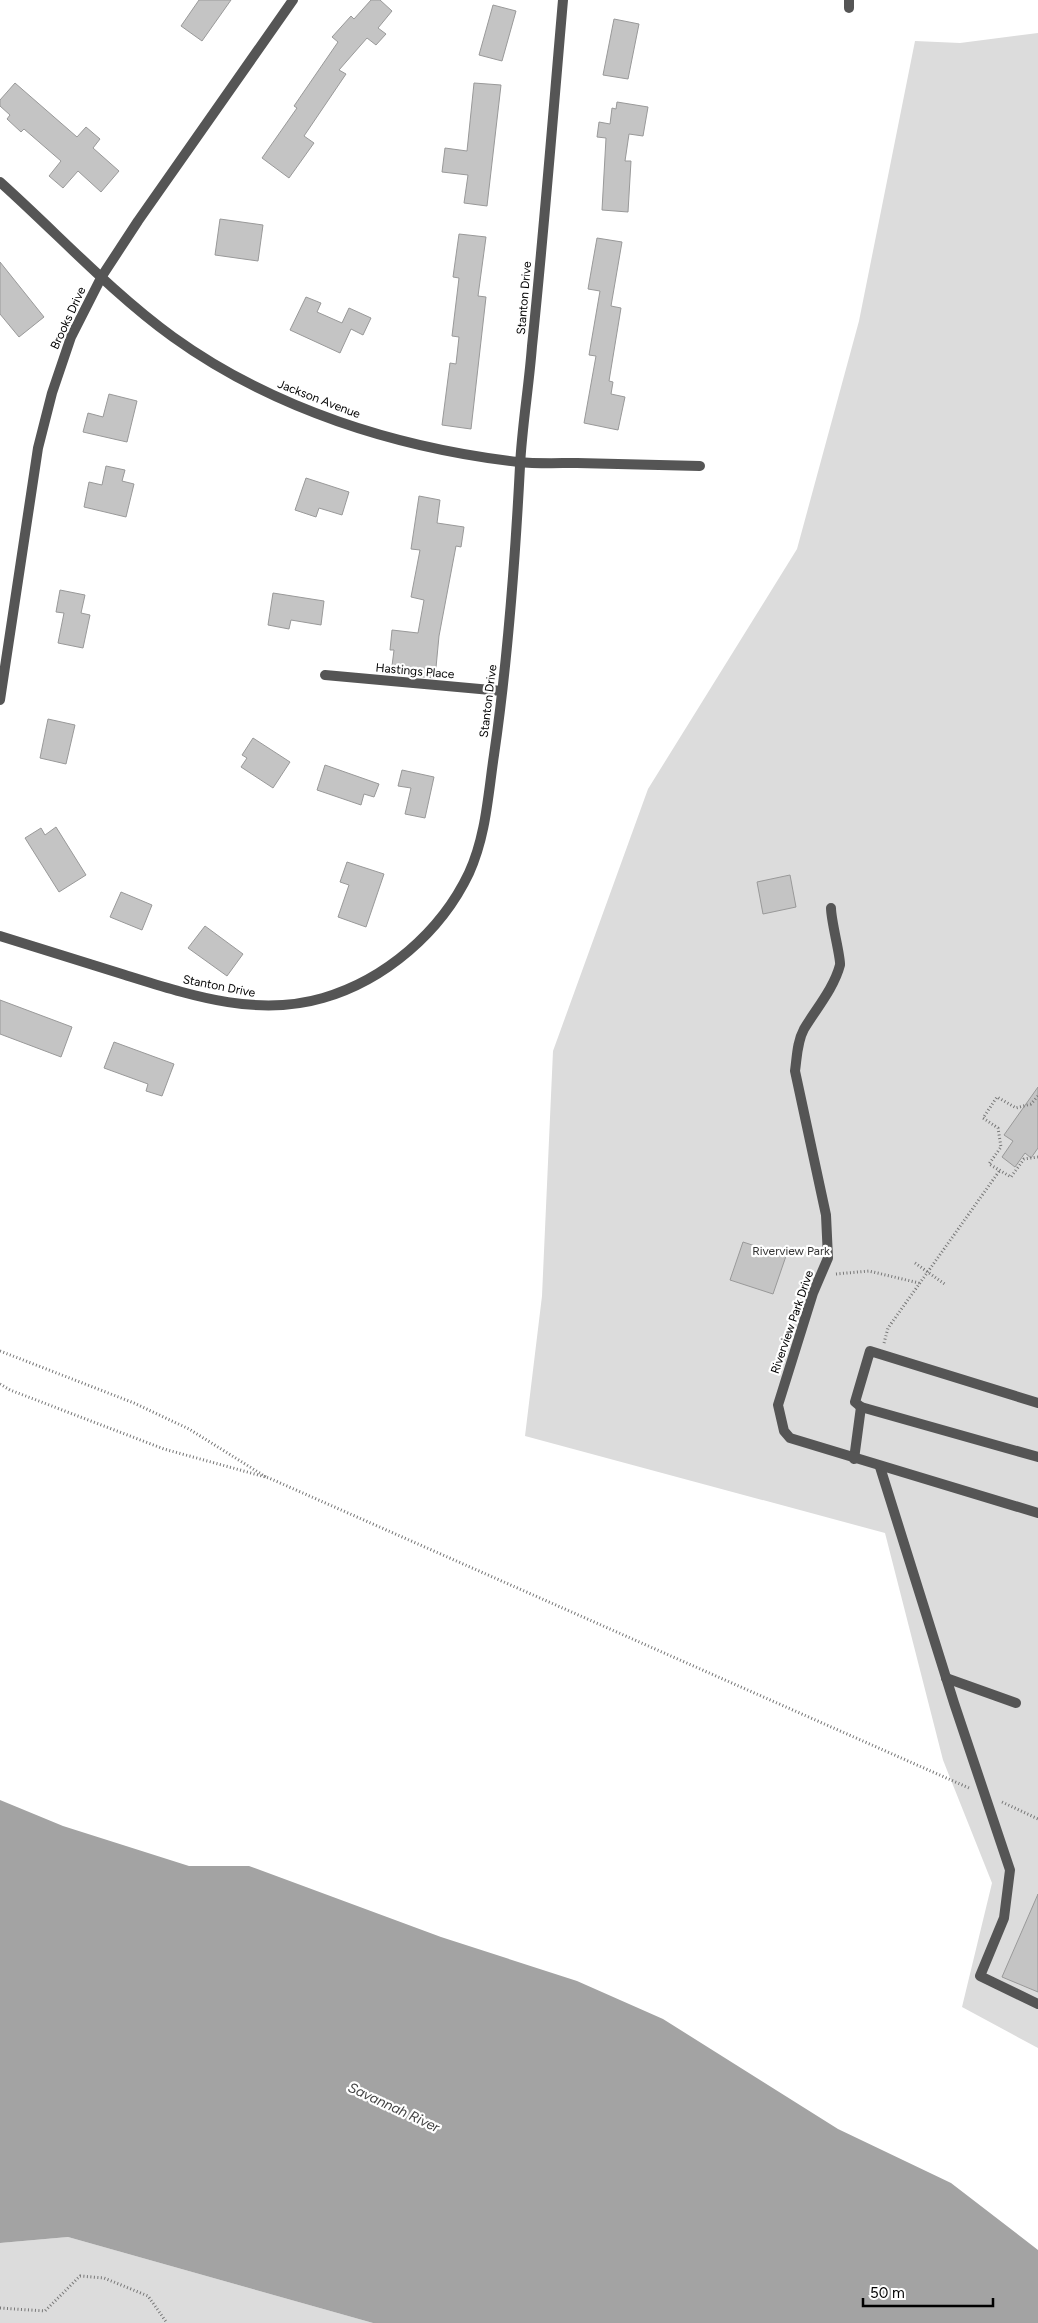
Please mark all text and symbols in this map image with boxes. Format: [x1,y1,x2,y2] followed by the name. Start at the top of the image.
[514,260,534,335] street label: Stanton Drive
[47,284,89,352] street label: Brooks Drive
[276,377,363,421] street label: Jackson Avenue
[375,661,455,681] street label: Hastings Place
[477,663,499,738] street label: Stanton Drive
[182,972,257,1000] street label: Stanton Drive
[752,1244,830,1258] park label: Riverview Park
[768,1268,816,1375] street label: Riverview Park Drive
[345,2079,443,2137] water label: Savannah River
[863,2276,993,2308] scale bar
[870,2284,905,2302] text: 50 m

